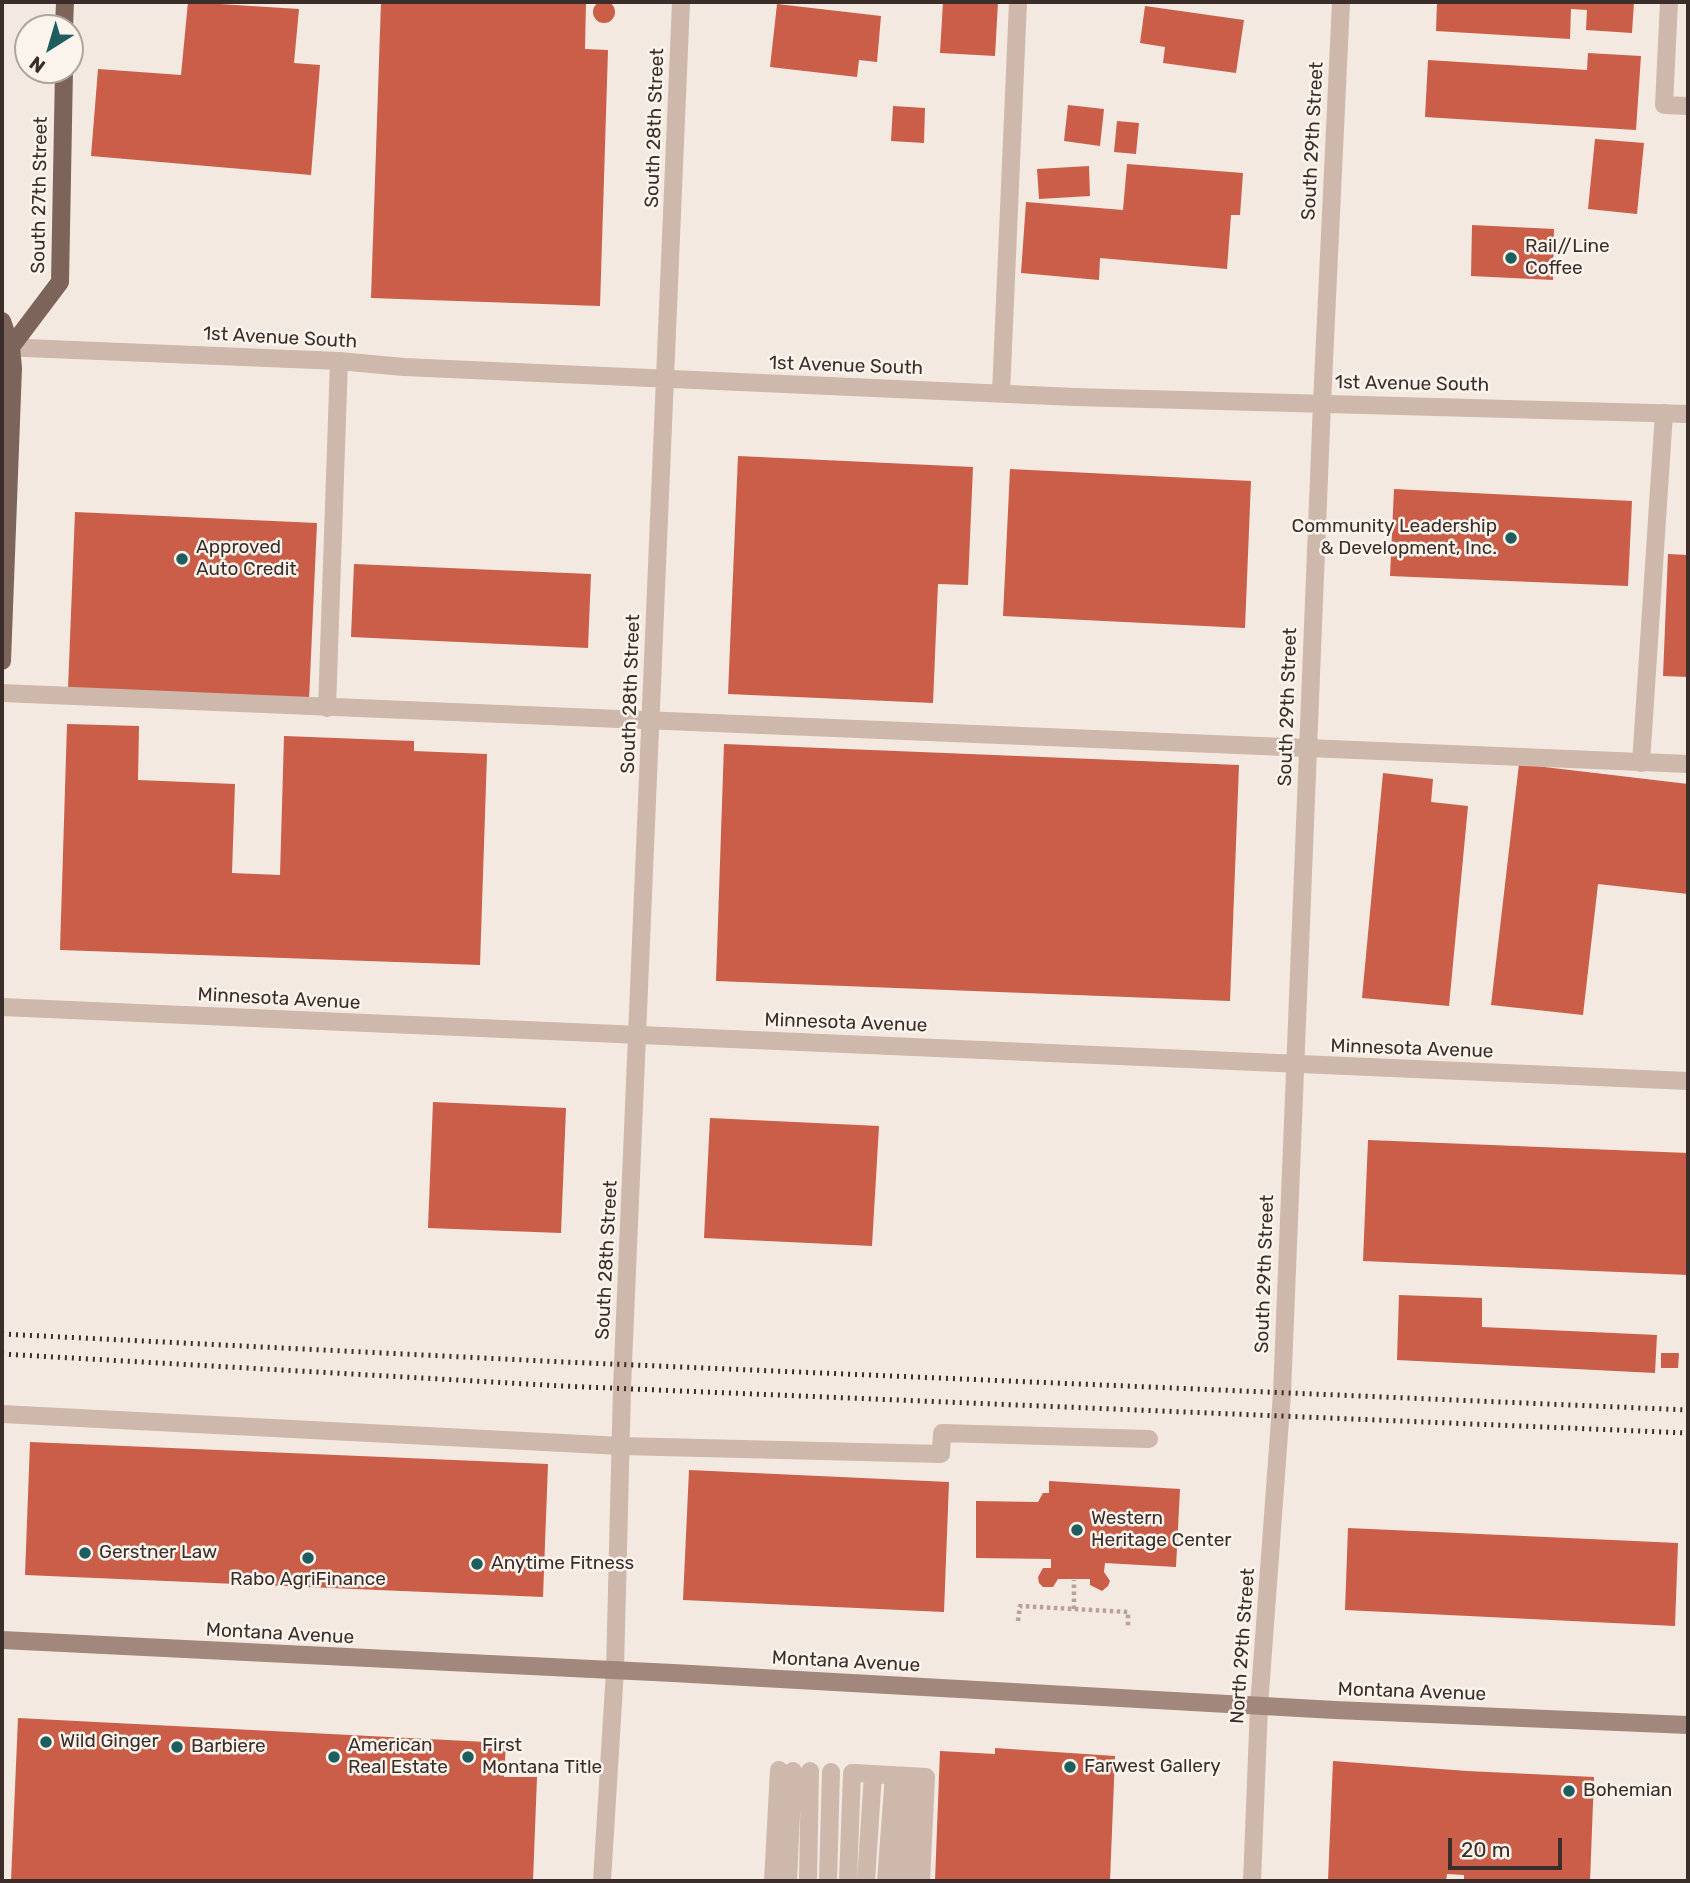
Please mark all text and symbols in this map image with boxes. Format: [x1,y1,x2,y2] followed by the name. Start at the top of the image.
[14,14,84,84] north arrow
[641,48,669,208] street label: South 28th Street
[25,51,50,78] text: N
[1297,61,1329,221] street label: South 29th Street
[27,116,53,274] street label: South 27th Street
[1525,236,1610,280] place label: Rail//Line Coffee
[1503,250,1519,266] marker: Rail//Line Coffee
[202,323,358,353] street label: 1st Avenue South
[769,352,923,380] street label: 1st Avenue South
[1335,371,1489,397] street label: 1st Avenue South
[1292,516,1497,560] place label: Community Leadership & Development, Inc.
[1503,530,1519,546] marker: Community Leadership & Development, Inc.
[196,537,297,581] place label: Approved Auto Credit
[174,551,190,567] marker: Approved Auto Credit
[617,614,645,774] street label: South 28th Street
[1274,627,1302,787] street label: South 29th Street
[197,983,361,1015] street label: Minnesota Avenue
[764,1009,928,1037] street label: Minnesota Avenue
[1330,1035,1494,1063] street label: Minnesota Avenue
[591,1180,623,1340] street label: South 28th Street
[1251,1194,1279,1354] street label: South 29th Street
[1091,1508,1232,1552] place label: Western Heritage Center
[1069,1522,1085,1538] marker: Western Heritage Center
[99,1542,217,1564] place label: Gerstner Law
[77,1545,93,1561] marker: Gerstner Law
[300,1550,316,1566] marker: Rabo AgriFinance
[491,1553,634,1575] place label: Anytime Fitness
[469,1556,485,1572] marker: Anytime Fitness
[1226,1567,1260,1725] street label: North 29th Street
[230,1569,386,1591] place label: Rabo AgriFinance
[205,1619,355,1649] street label: Montana Avenue
[771,1647,921,1677] street label: Montana Avenue
[1337,1678,1487,1706] street label: Montana Avenue
[60,1731,159,1753] place label: Wild Ginger
[38,1734,54,1750] marker: Wild Ginger
[348,1735,448,1779] place label: American Real Estate
[482,1735,602,1779] place label: First Montana Title
[191,1736,266,1758] place label: Barbiere
[169,1739,185,1755] marker: Barbiere
[326,1749,342,1765] marker: American Real Estate
[460,1749,476,1765] marker: First Montana Title
[1084,1756,1221,1778] place label: Farwest Gallery
[1062,1759,1078,1775] marker: Farwest Gallery
[1583,1780,1672,1802] place label: Bohemian
[1561,1783,1577,1799] marker: Bohemian
[1452,1824,1566,1868] scale bar
[1461,1837,1510,1862] text: 20 m

